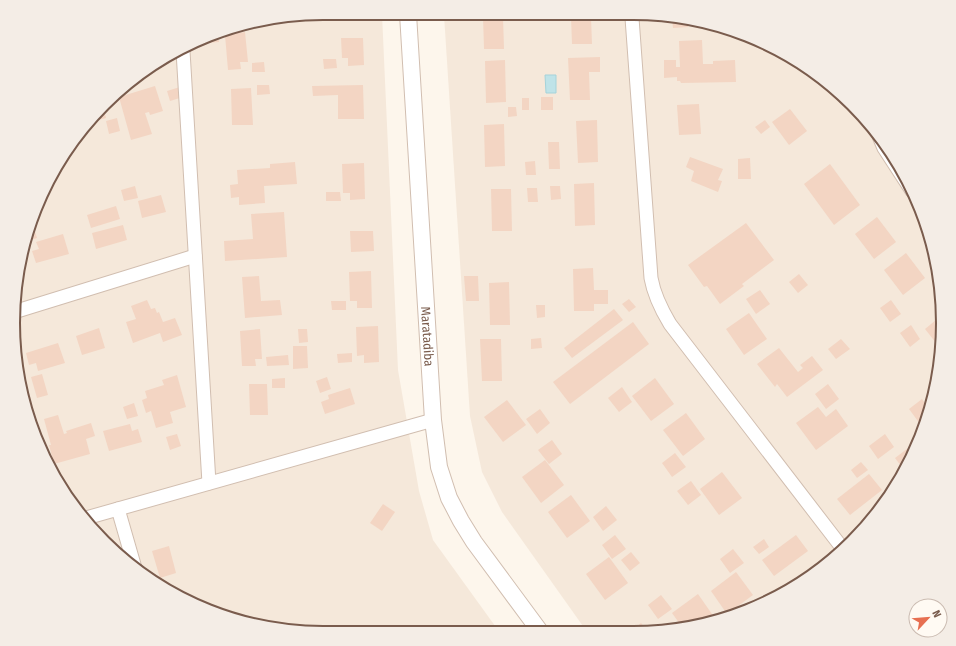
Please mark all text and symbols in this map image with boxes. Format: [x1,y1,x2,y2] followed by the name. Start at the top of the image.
[419,306,437,367] street label: Maratadiba
[908,598,948,638] north arrow
[929,608,944,620] text: N

